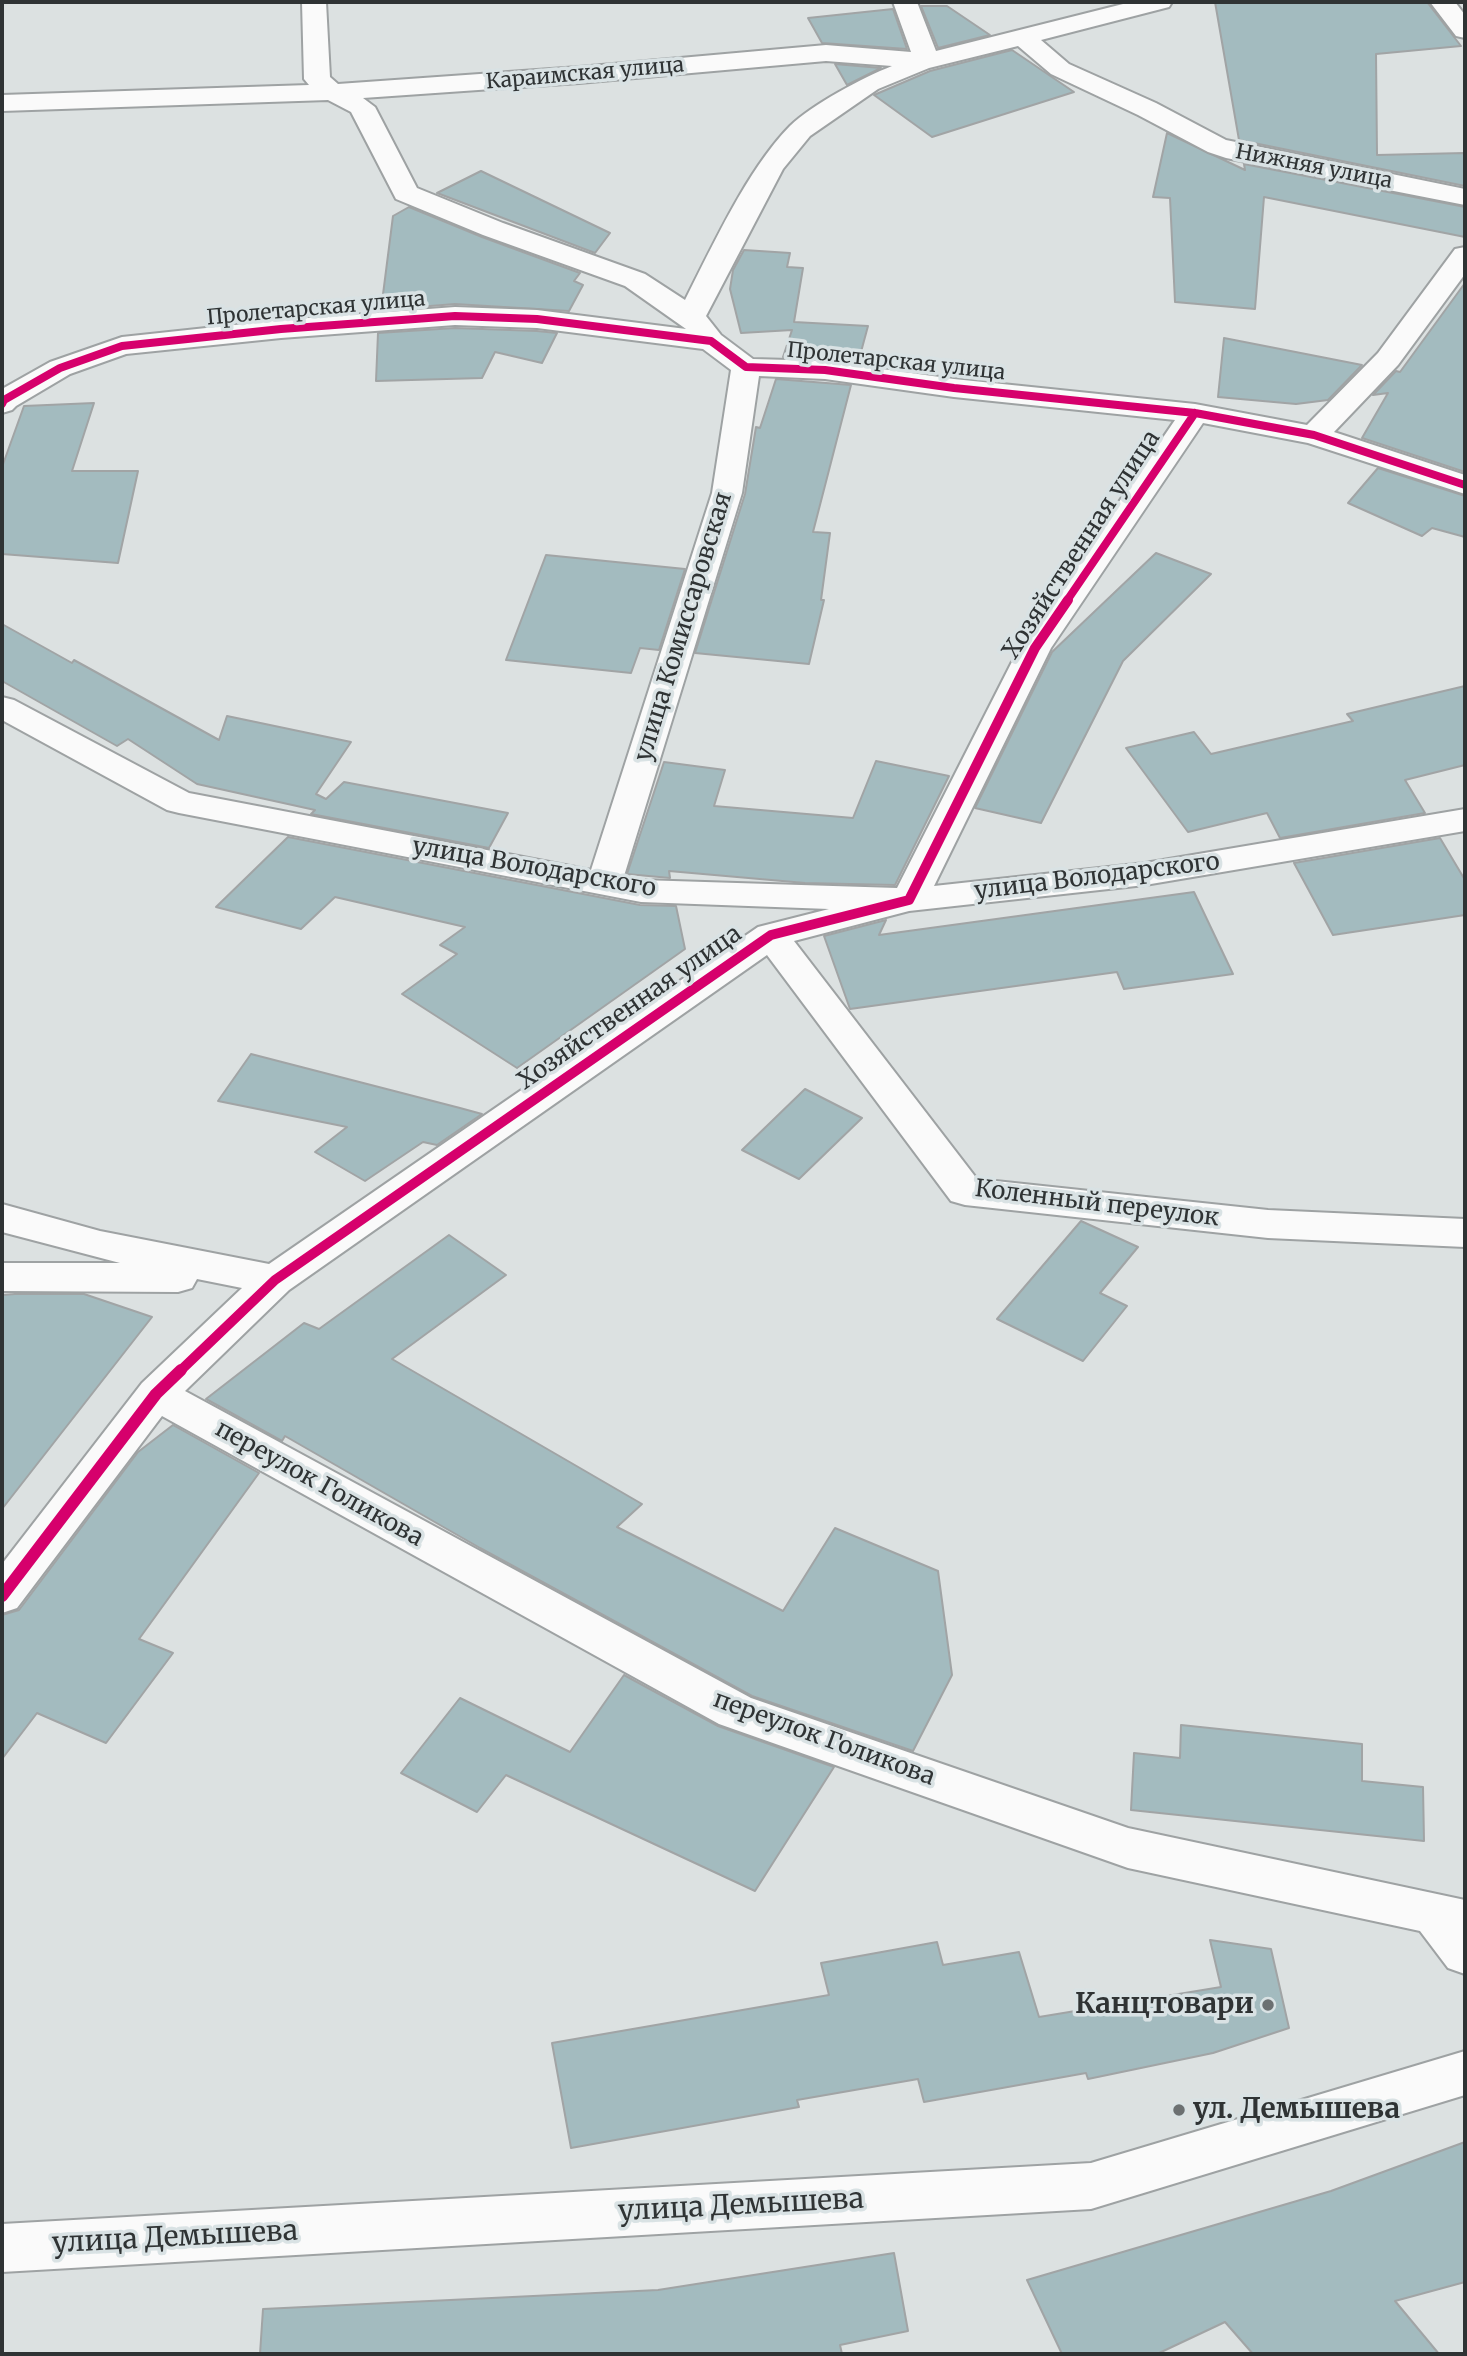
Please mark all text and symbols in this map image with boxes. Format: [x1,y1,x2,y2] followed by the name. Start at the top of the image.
[485,53,685,95] street label: Караимская улица
[1234,139,1394,195] street label: Нижняя улица
[206,287,426,331] street label: Пролетарская улица
[786,338,1006,386] street label: Пролетарская улица
[997,425,1167,665] street label: Хозяйственная улица
[629,489,739,765] street label: улица Комиссаровская
[410,832,658,904] street label: улица Володарского
[973,848,1221,906] street label: улица Володарского
[513,920,747,1096] street label: Хозяйственная улица
[973,1175,1221,1233] street label: Коленный переулок
[210,1415,428,1553] street label: переулок Голикова
[709,1686,939,1792] street label: переулок Голикова
[1075,1988,1254,2022] place label: Канцтовари
[1260,1997,1276,2013] marker: Канцтовари
[1193,2093,1400,2127] place label: ул. Демышева
[1171,2102,1187,2118] marker: ул. Демышева
[617,2183,865,2229] street label: улица Демышева
[51,2215,299,2261] street label: улица Демышева

